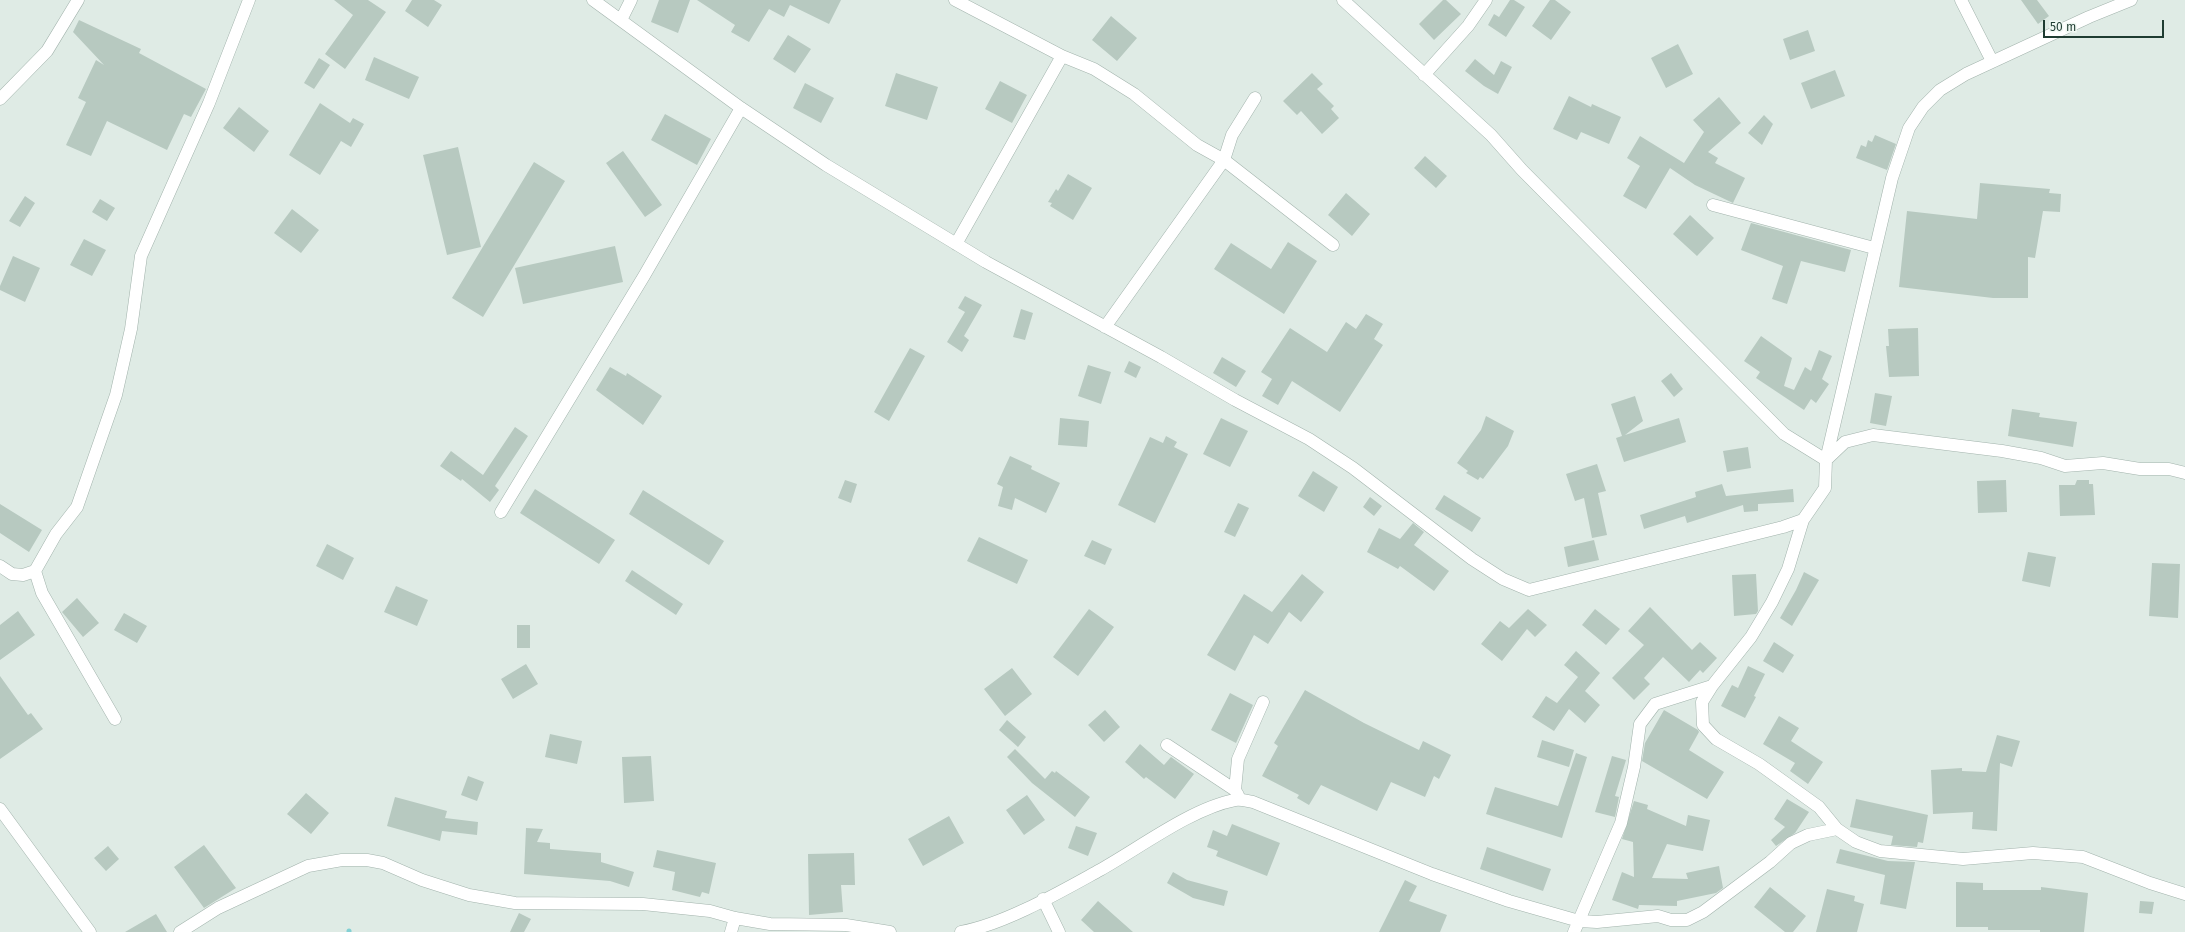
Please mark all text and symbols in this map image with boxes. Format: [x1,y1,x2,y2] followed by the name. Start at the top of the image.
[2045,12,2166,38] scale bar
[2050,20,2076,34] text: 50 m

